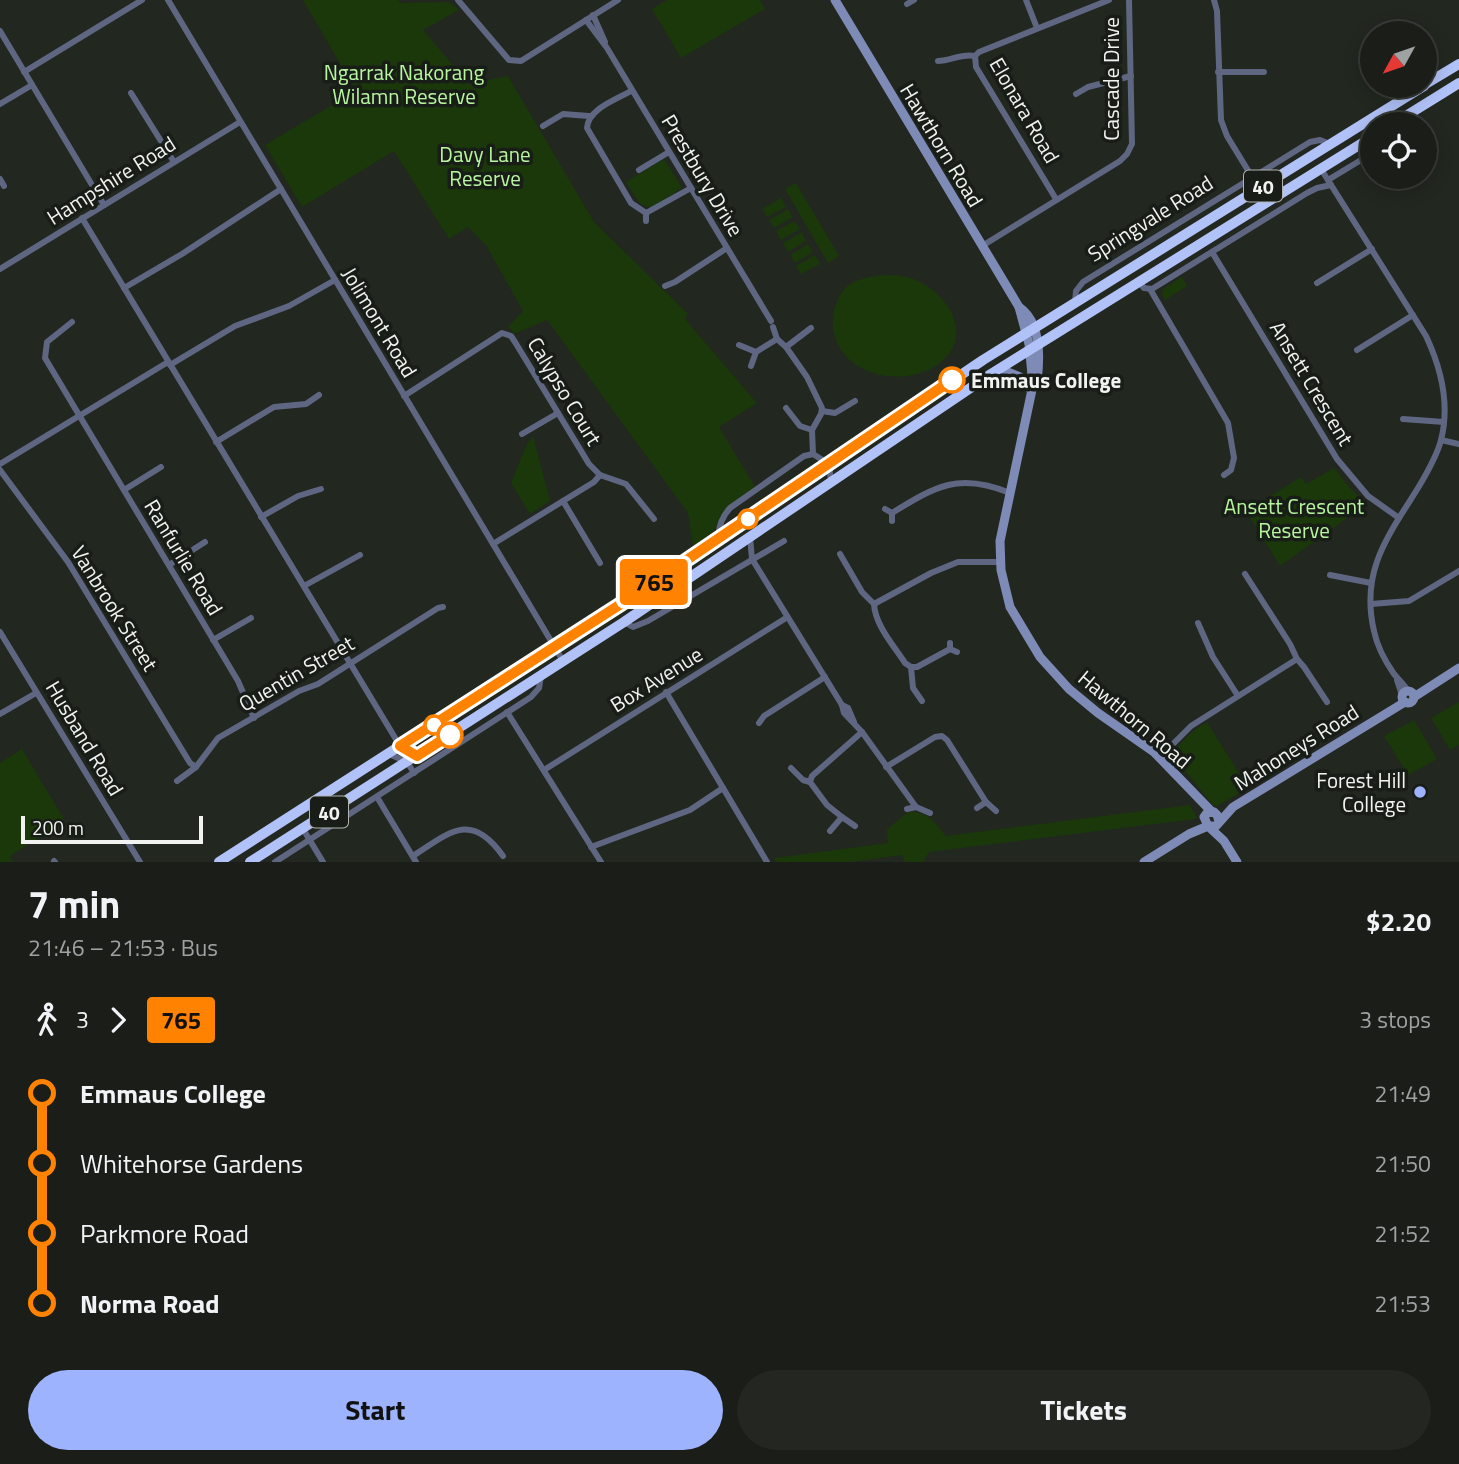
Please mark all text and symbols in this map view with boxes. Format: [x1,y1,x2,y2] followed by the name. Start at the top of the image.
[1095,17,1127,141] street label: Cascade Drive
[1360,21,1437,98] north arrow
[1360,21,1437,189] map controls
[982,51,1068,169] street label: Elonara Road
[324,56,484,112] park label: Ngarrak Nakorang Wilamn Reserve
[892,77,992,213] street label: Hawthorn Road
[654,108,752,242] street label: Prestbury Drive
[1360,112,1437,189] button: locate
[40,128,182,232] street label: Hampshire Road
[439,138,531,194] park label: Davy Lane Reserve
[1081,167,1219,269] street label: Springvale Road
[1244,170,1282,202] road number: 40
[334,261,426,383] street label: Jolimont Road
[1262,315,1362,452] street label: Ansett Crescent
[520,331,610,452] street label: Calypso Court
[971,364,1121,396] place label: Emmaus College
[939,367,965,393] marker: Emmaus College
[1224,490,1365,546] park label: Ansett Crescent Reserve
[137,493,231,621] street label: Ranfurlie Road
[738,509,758,529] unlabelled marker
[64,539,167,677] street label: Vanbrook Street
[614,559,694,605] line badge: 765
[634,564,674,600] text: 765
[232,627,360,719] street label: Quentin Street
[604,638,708,720] street label: Box Avenue
[1071,662,1199,776] street label: Hawthorn Road
[38,674,132,802] street label: Husband Road
[1227,696,1365,798] street label: Mahoneys Road
[424,715,444,735] unlabelled marker
[437,722,463,748] unlabelled marker
[1316,764,1406,820] place label: Forest Hill College
[1412,784,1428,800] marker: Forest Hill College
[310,796,348,828] road number: 40
[21,813,203,845] scale bar
[32,813,84,842] text: 200 m
[28,875,120,933] text: 7 min
[1366,902,1431,941] text: $2.20
[28,930,218,965] text: 21:46 – 21:53 · Bus
[28,1001,66,1039] icon: walk
[99,1001,137,1039] icon: forward
[76,1002,89,1037] text: 3
[161,1002,201,1038] text: 765
[1359,1002,1431,1037] text: 3 stops
[80,1074,266,1113] text: Emmaus College
[1374,1076,1431,1111] text: 21:49
[80,1144,303,1183] text: Whitehorse Gardens
[1374,1146,1431,1181] text: 21:50
[80,1214,249,1253] text: Parkmore Road
[1374,1216,1431,1251] text: 21:52
[80,1284,220,1323] text: Norma Road
[1374,1286,1431,1321] text: 21:53
[28,1370,723,1450] button: Start
[737,1370,1431,1450] button: Tickets

